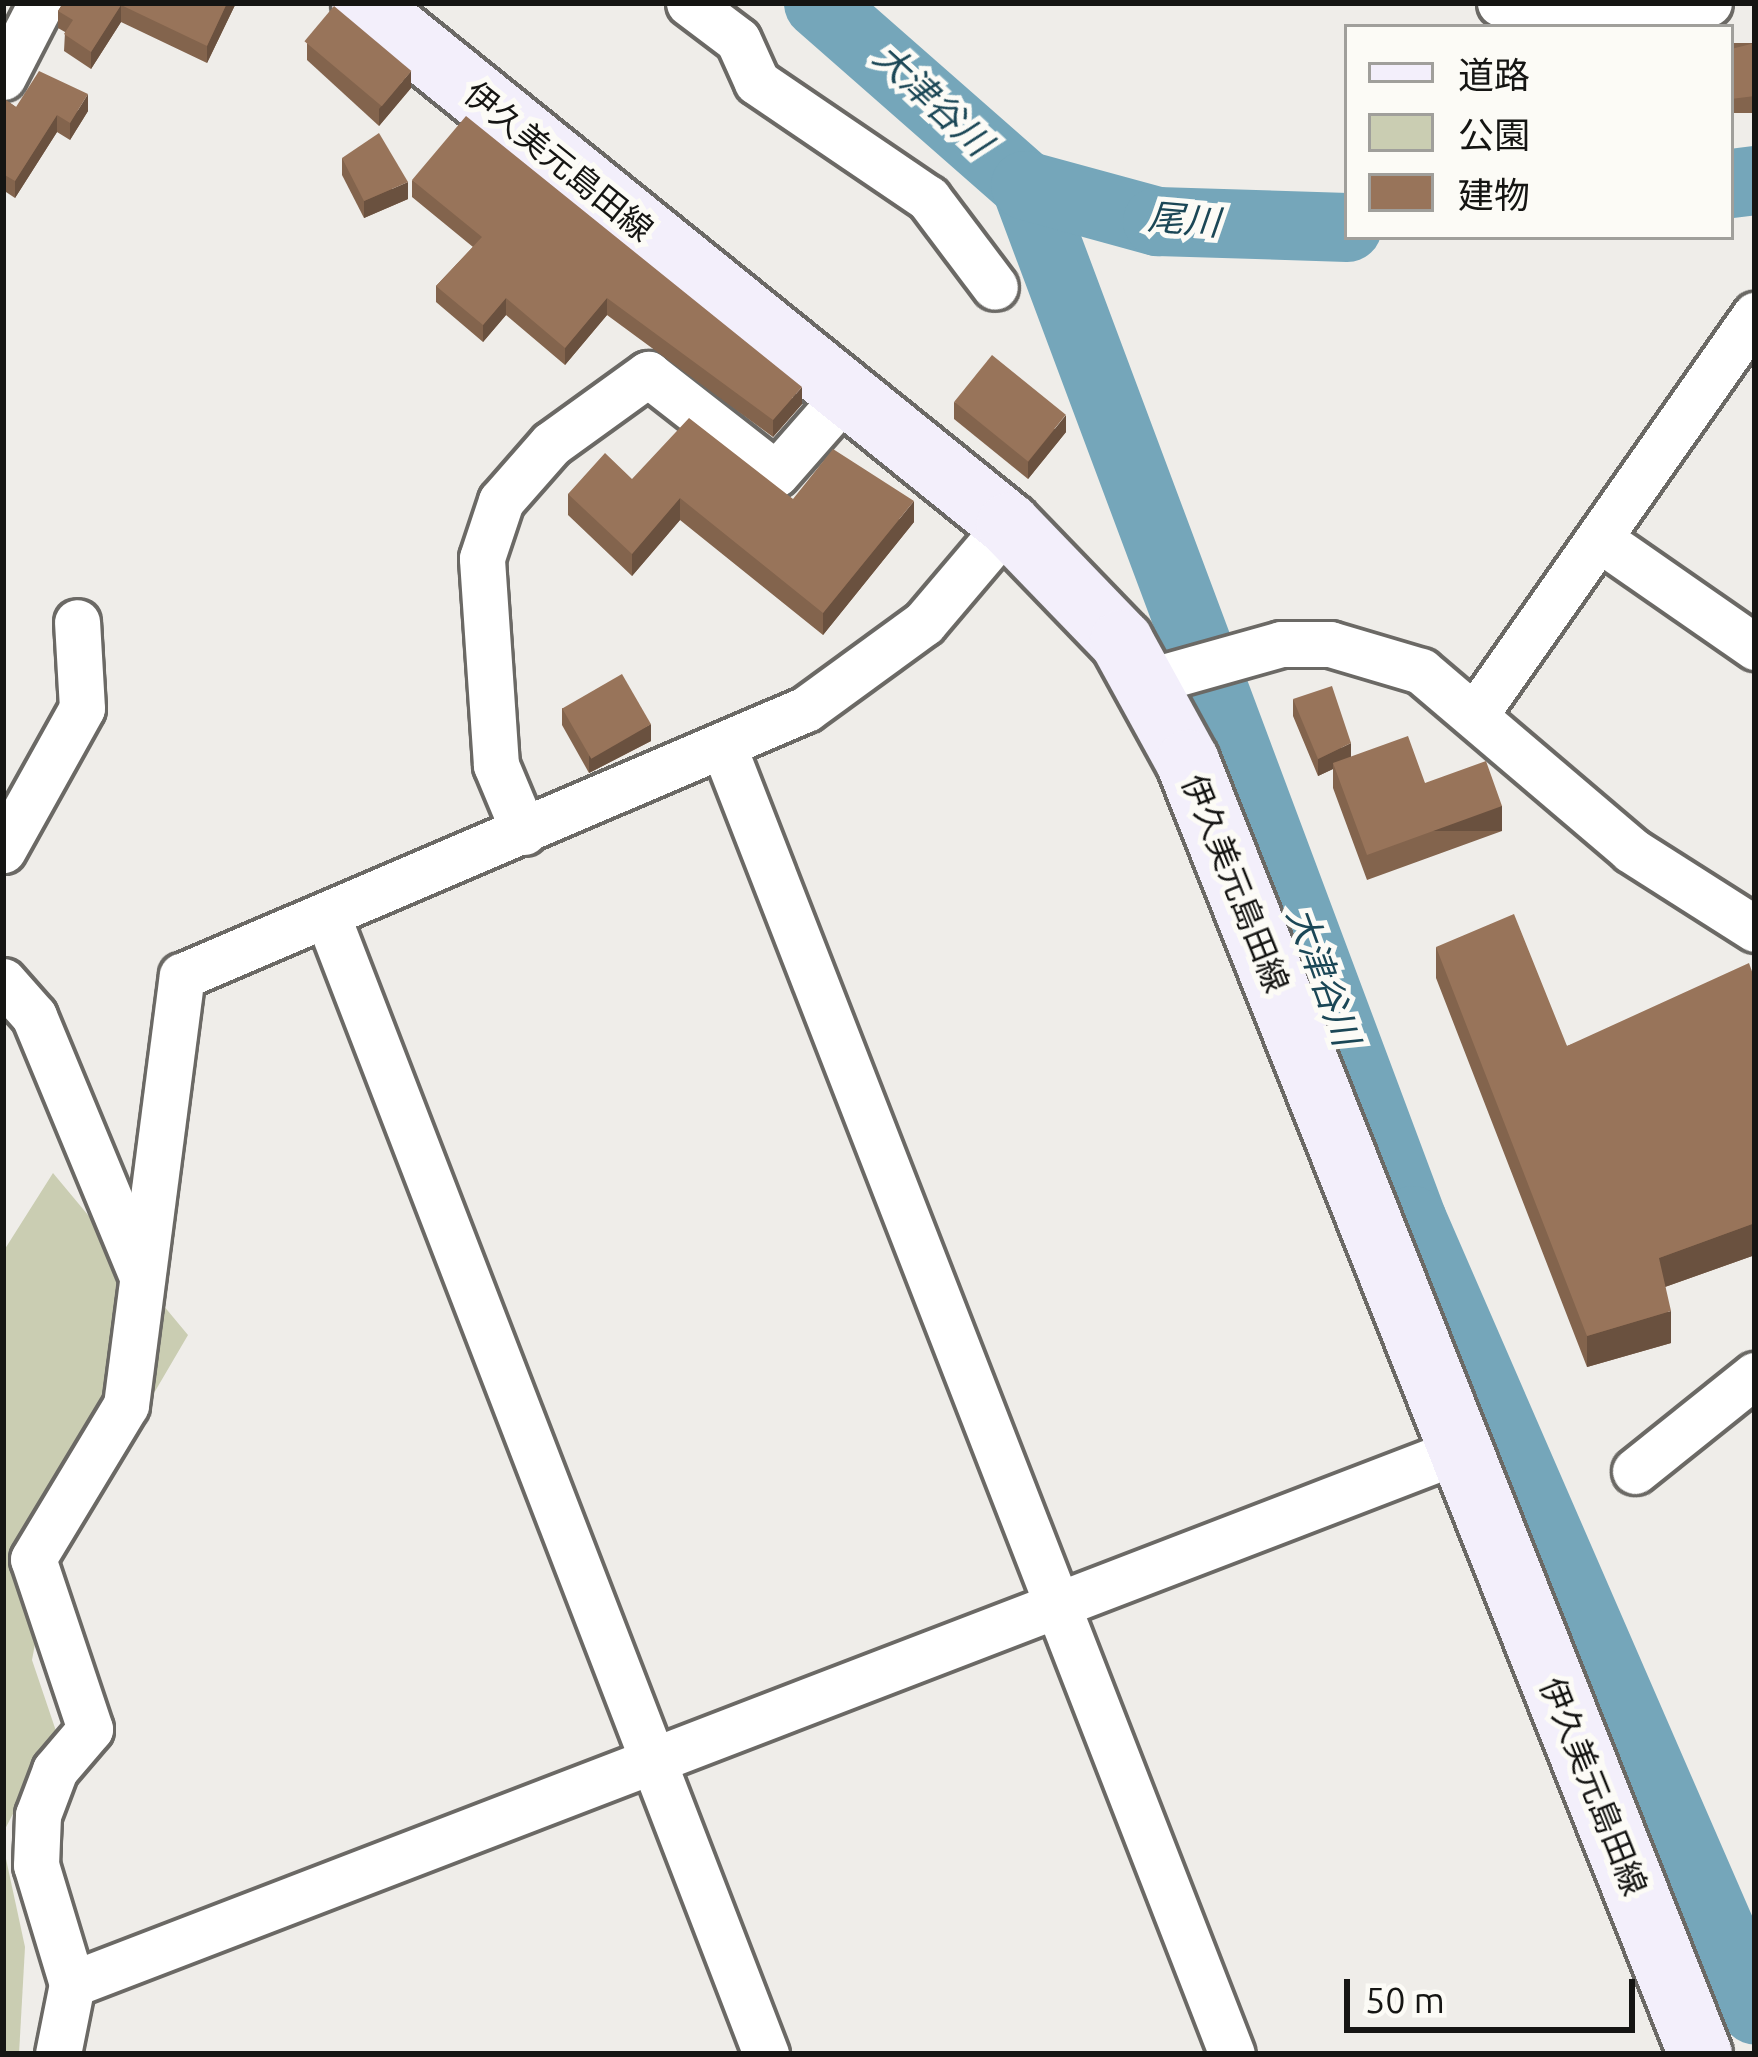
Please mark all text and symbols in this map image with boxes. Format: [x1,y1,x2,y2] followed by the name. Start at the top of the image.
[1344,24,1734,240] legend
[866,34,1000,164] water label: 大津谷川
[1458,54,1530,95] text: 道路
[457,73,661,249] street label: 伊久美元島田線
[1458,114,1530,155] text: 公園
[1458,174,1530,215] text: 建物
[1146,194,1222,244] water label: 尾川
[1174,768,1298,998] street label: 伊久美元島田線
[1279,901,1369,1051] water label: 大津谷川
[1532,1671,1656,1901] street label: 伊久美元島田線
[1350,1955,1641,2029] scale bar
[1365,1979,1445,2020] text: 50 m

